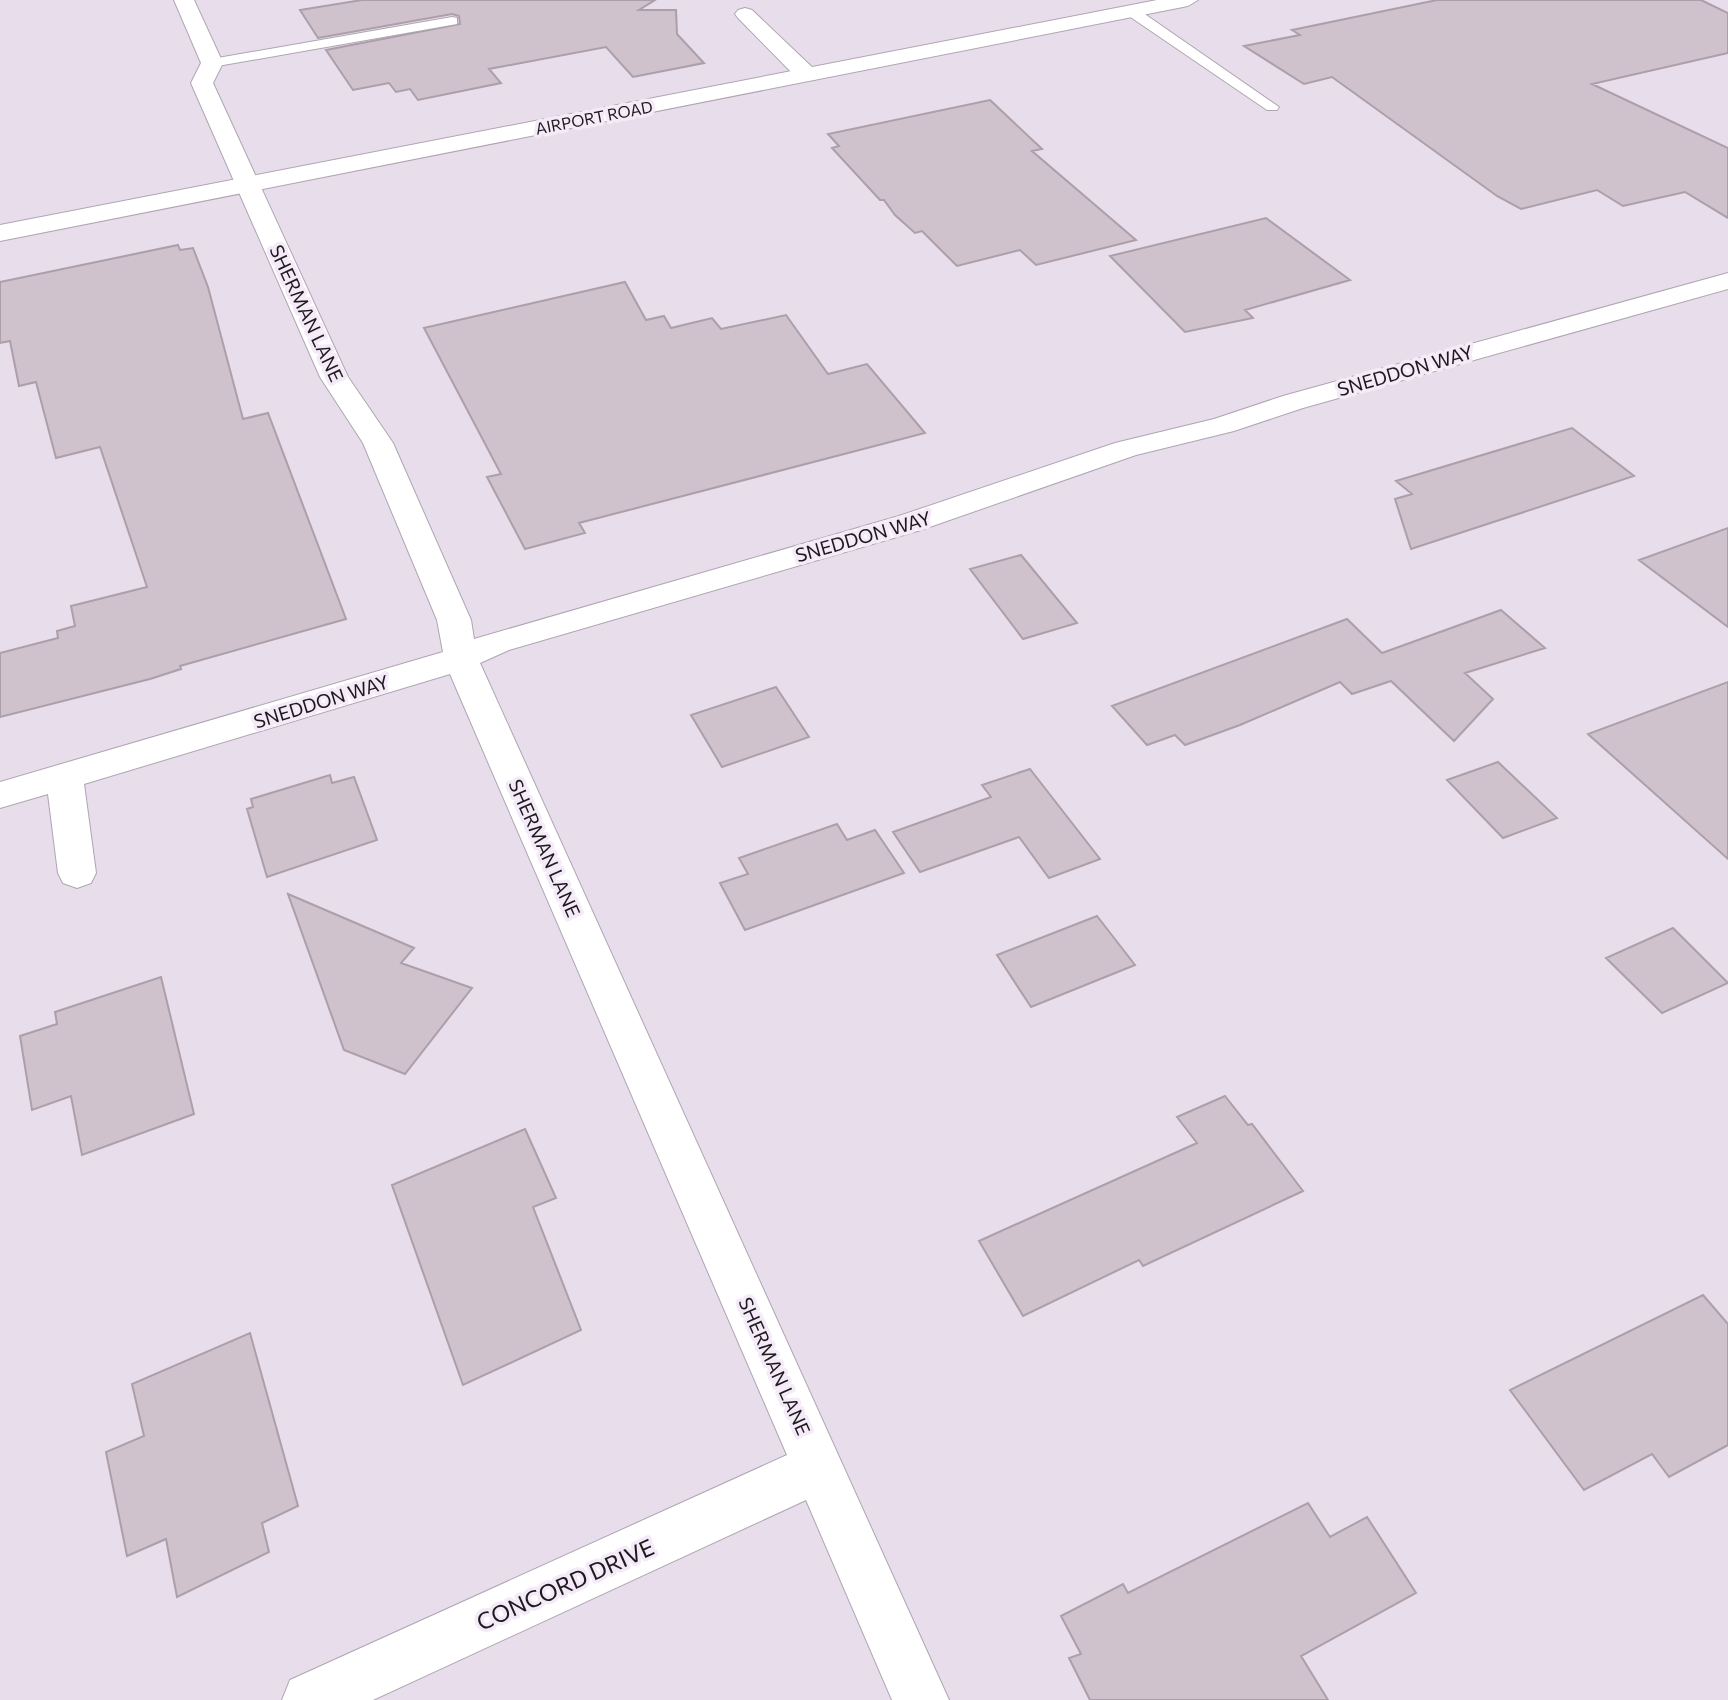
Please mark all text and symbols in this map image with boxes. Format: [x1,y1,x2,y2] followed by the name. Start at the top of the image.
[534,96,654,138] street label: AIRPORT ROAD
[265,241,349,385] street label: SHERMAN LANE
[1335,340,1475,400] street label: SNEDDON WAY
[793,506,933,566] street label: SNEDDON WAY
[251,670,391,732] street label: SNEDDON WAY
[504,776,586,920] street label: SHERMAN LANE
[734,1294,816,1438] street label: SHERMAN LANE
[472,1532,658,1636] street label: CONCORD DRIVE

